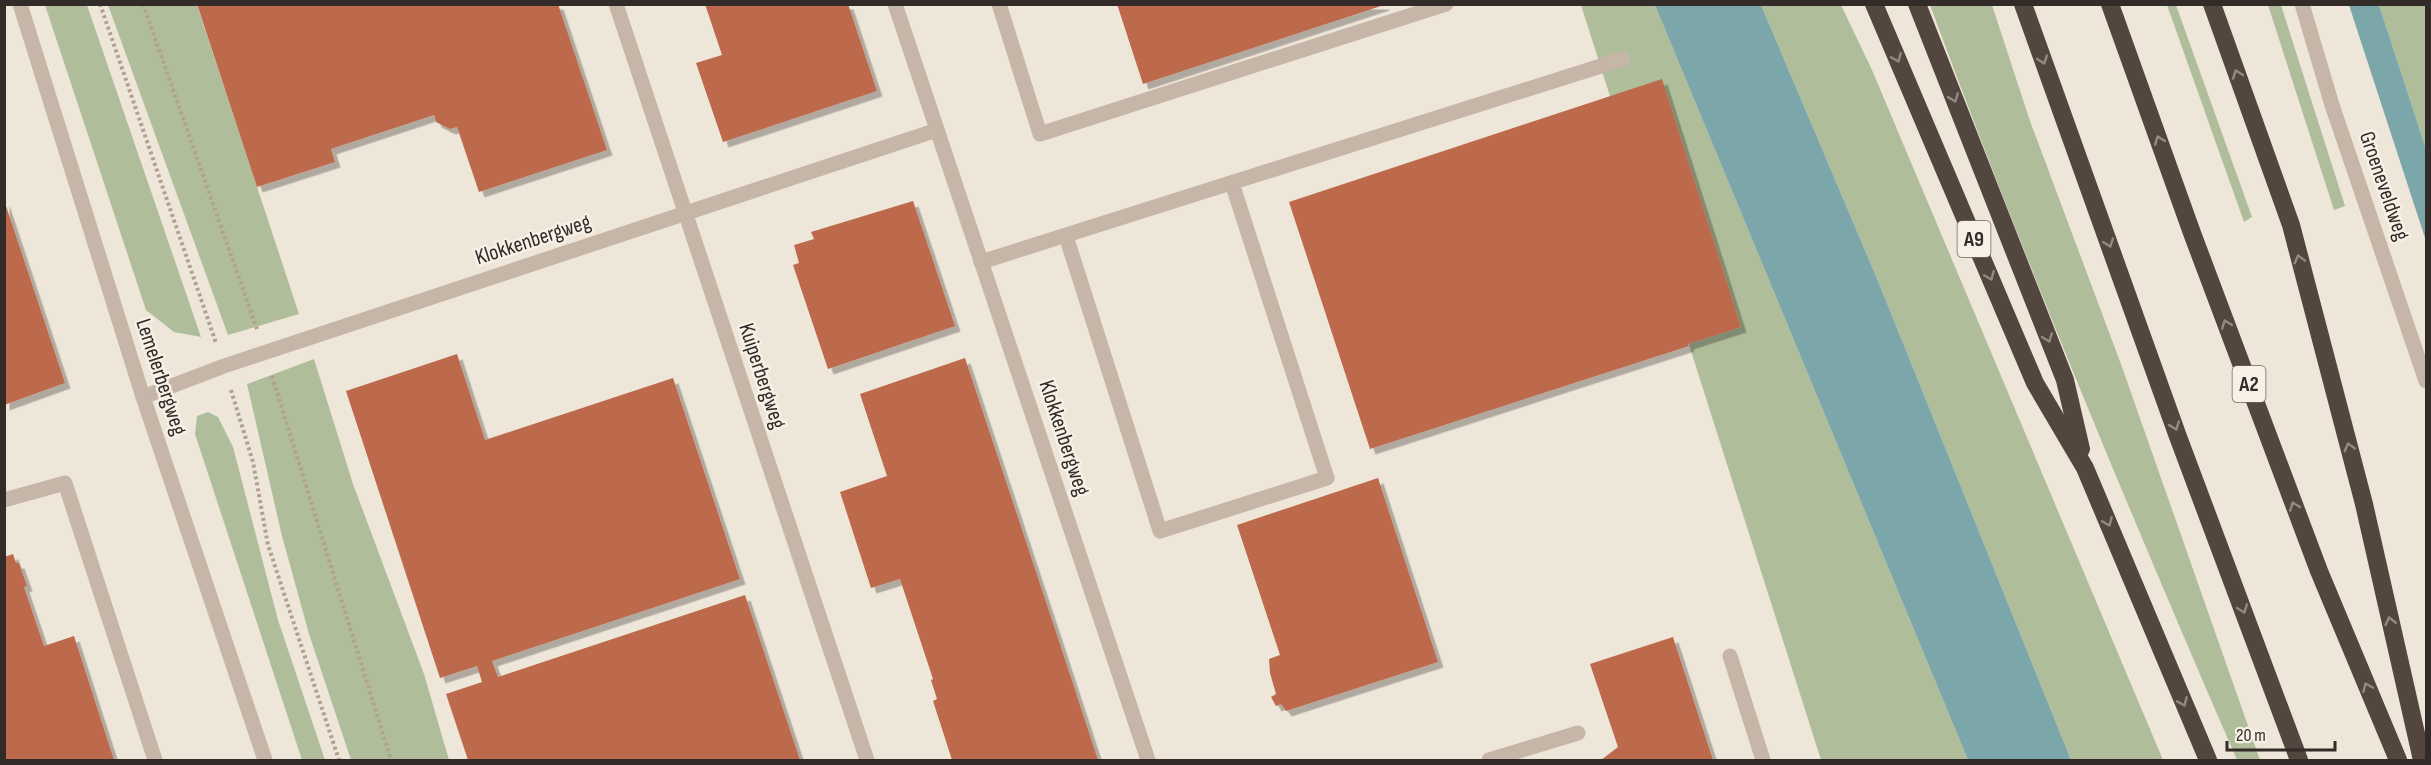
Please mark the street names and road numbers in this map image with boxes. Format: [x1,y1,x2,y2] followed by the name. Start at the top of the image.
[2353,128,2415,244] street label: Groeneveldweg
[472,209,595,271] street label: Klokkenbergweg
[1958,221,1990,257] road number: A9
[129,315,193,439] street label: Lemelerbergweg
[732,320,792,432] street label: Kuiperbergweg
[2232,366,2266,402] road number: A2
[1033,377,1095,500] street label: Klokkenbergweg

